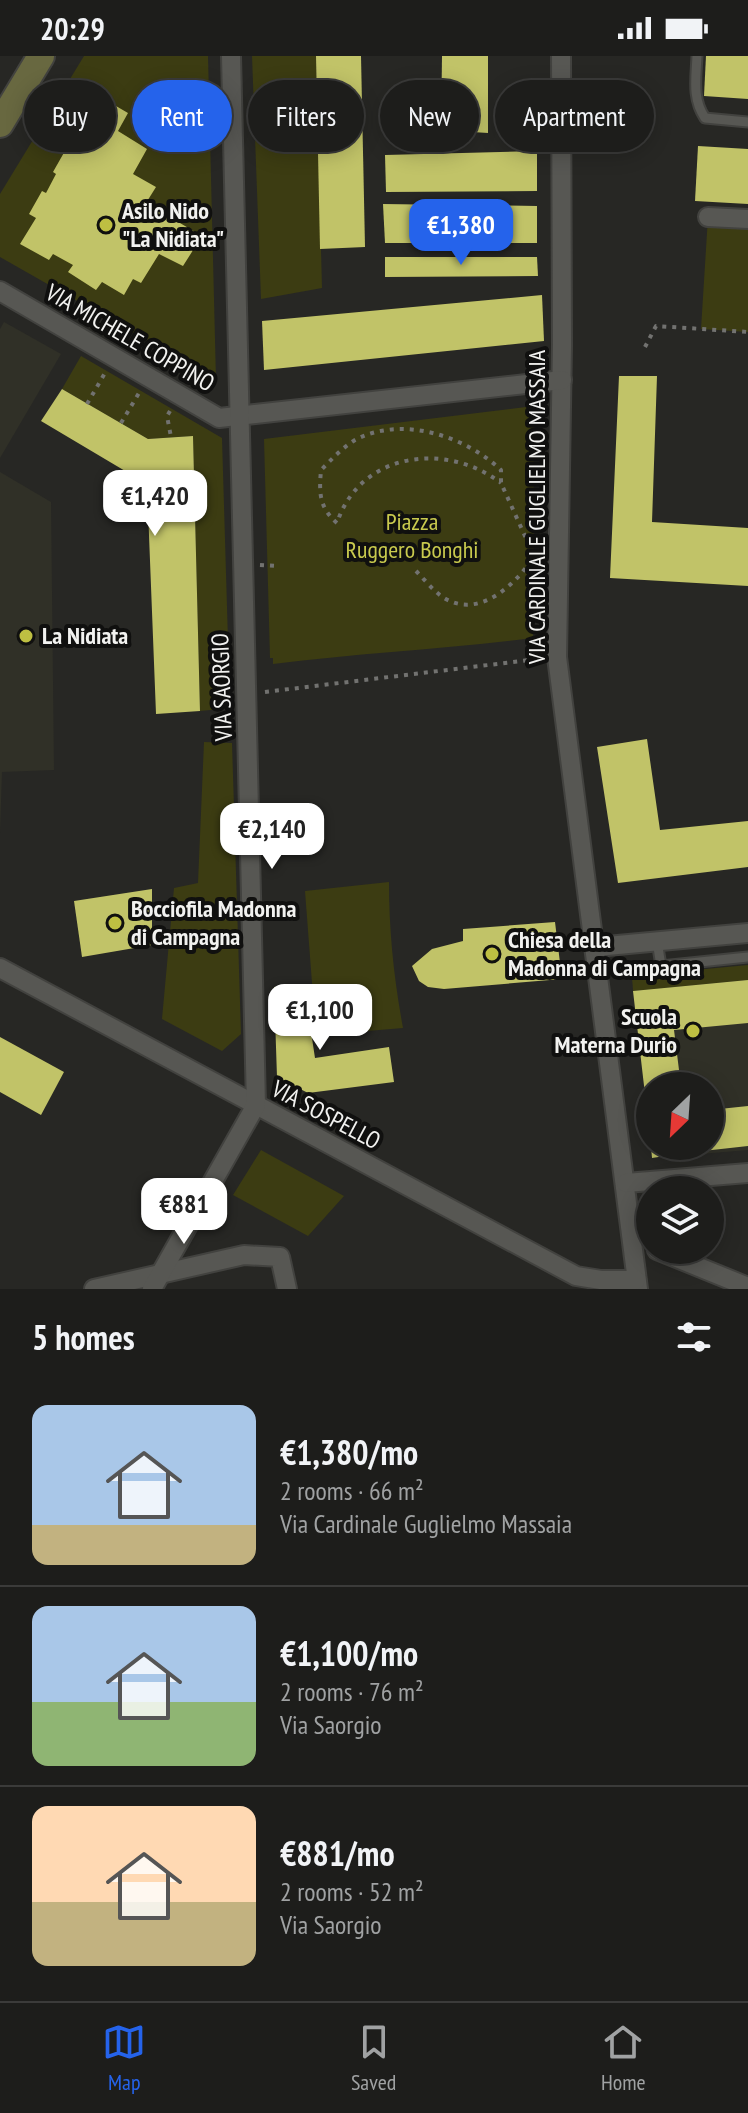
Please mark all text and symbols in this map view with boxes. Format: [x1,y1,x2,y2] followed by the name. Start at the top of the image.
[40,9,105,48] text: 20:29
[24,80,116,152] chip: Buy
[132,80,232,152] chip: Rent
[248,80,364,152] chip: Filters
[380,80,479,152] chip: New
[495,80,654,152] chip: Apartment
[121,195,224,254] place label: Asilo Nido "La Nidiata"
[396,199,526,267] pin: €1,380
[427,208,495,241] text: €1,380
[97,216,115,234] marker: Asilo Nido "La Nidiata"
[39,276,220,398] street label: VIA MICHELE COPPINO
[521,349,552,665] street label: VIA CARDINALE GUGLIELMO MASSAIA
[90,470,220,538] pin: €1,420
[121,479,189,512] text: €1,420
[346,506,478,565] park label: Piazza Ruggero Bonghi
[42,620,128,651] place label: La Nidiata
[17,627,35,645] marker: La Nidiata
[204,632,239,743] street label: VIA SAORGIO
[207,803,337,871] pin: €2,140
[238,812,306,845] text: €2,140
[131,893,296,952] place label: Bocciofila Madonna di Campagna
[106,914,124,932] marker: Bocciofila Madonna di Campagna
[508,924,701,983] place label: Chiesa della Madonna di Campagna
[483,945,501,963] marker: Chiesa della Madonna di Campagna
[255,984,385,1052] pin: €1,100
[286,993,354,1026] text: €1,100
[555,1001,677,1060] place label: Scuola Materna Durio
[684,1022,702,1040] marker: Scuola Materna Durio
[266,1072,386,1156] street label: VIA SOSPELLO
[636,1072,724,1160] north arrow
[636,1072,724,1264] map controls
[636,1176,724,1264] button: layers
[137,1178,231,1246] pin: €881
[159,1187,209,1220] text: €881
[32,1315,135,1359] text: 5 homes
[672,1315,716,1359] icon: filters
[280,1430,418,1474] text: €1,380/mo
[96,1437,192,1533] icon: home
[280,1474,424,1507] text: 2 rooms · 66 m²
[280,1507,572,1540] text: Via Cardinale Guglielmo Massaia
[280,1631,418,1675] text: €1,100/mo
[96,1638,192,1734] icon: home
[280,1675,424,1708] text: 2 rooms · 76 m²
[280,1708,382,1741] text: Via Saorgio
[280,1831,395,1875] text: €881/mo
[96,1838,192,1934] icon: home
[280,1875,424,1908] text: 2 rooms · 52 m²
[280,1908,382,1941] text: Via Saorgio
[102,2020,146,2096] tab: Map
[351,2020,396,2096] tab: Saved
[601,2020,646,2096] tab: Home

